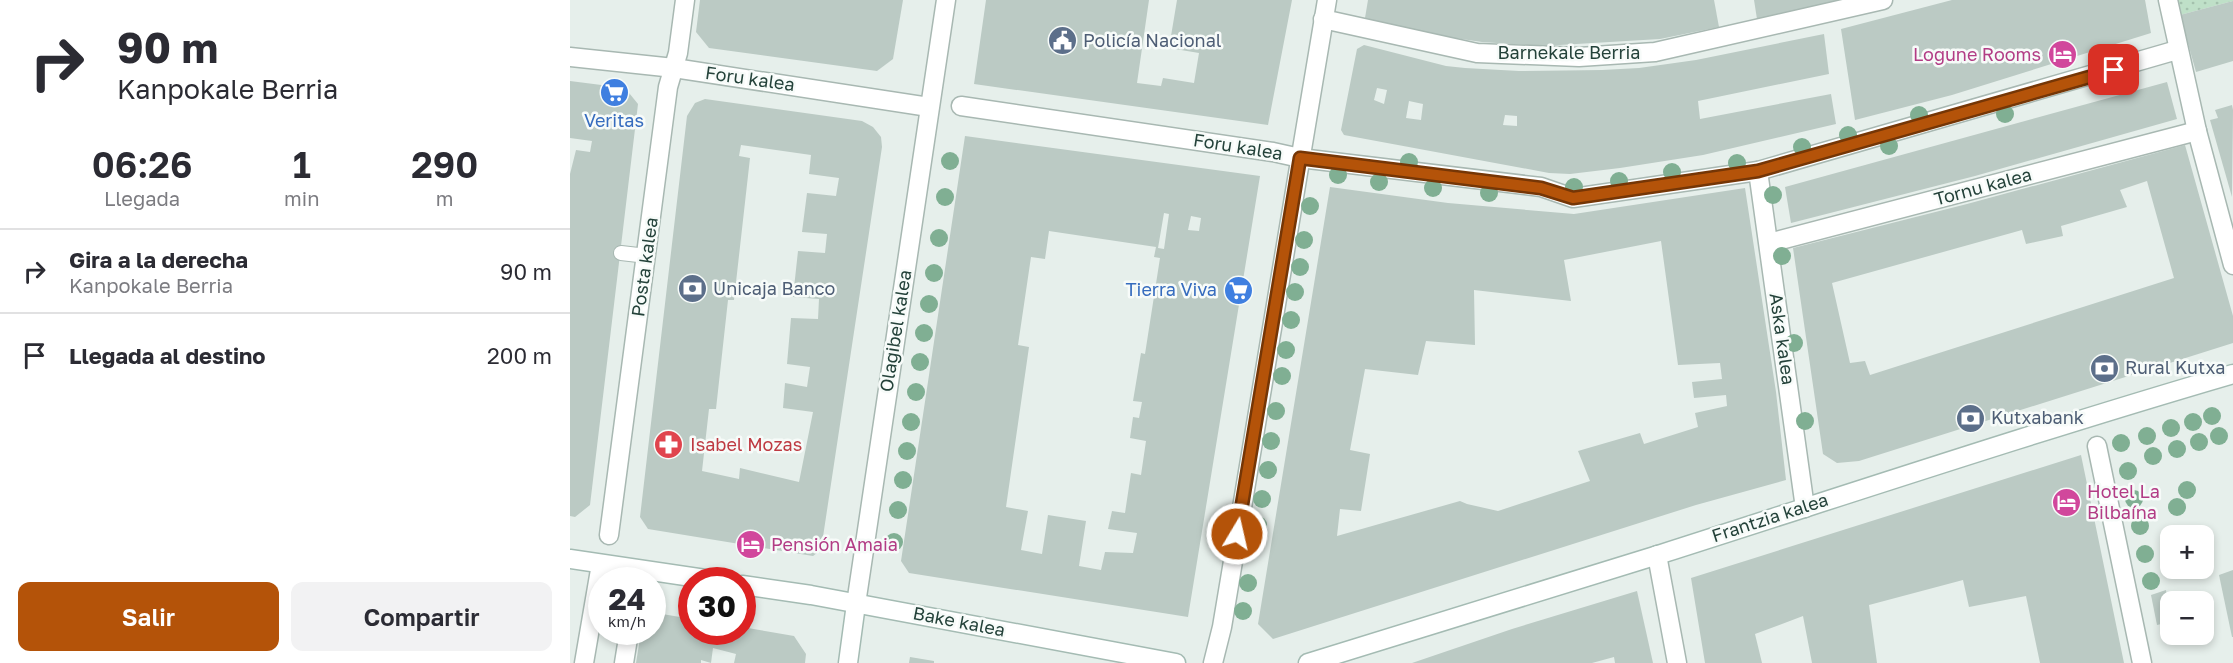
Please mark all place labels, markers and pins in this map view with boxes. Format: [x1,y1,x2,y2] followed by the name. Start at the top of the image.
[1046,25,1078,57] public building icon: Policía Nacional
[1083,29,1222,51] place label: Policía Nacional
[2046,39,2078,71] hotel icon: Logune Rooms
[1913,43,2041,65] place label: Logune Rooms
[2088,44,2139,95] pin
[598,76,630,108] supermarket icon: Veritas
[584,109,644,131] place label: Veritas
[676,273,708,305] bank icon: Unicaja Banco
[1222,274,1254,306] supermarket icon: Tierra Viva
[713,277,835,299] place label: Unicaja Banco
[1125,278,1217,300] place label: Tierra Viva
[2088,352,2120,384] bank icon: Rural Kutxa
[2125,356,2225,378] place label: Rural Kutxa
[1954,402,1986,434] bank icon: Kutxabank
[1991,406,2084,428] place label: Kutxabank
[653,429,685,461] pharmacy icon: Isabel Mozas
[690,433,802,455] place label: Isabel Mozas
[2087,480,2160,523] place label: Hotel La Bilbaína
[2050,486,2082,518] hotel icon: Hotel La Bilbaína
[734,529,766,561] hotel icon: Pensión Amaia
[771,533,898,555] place label: Pensión Amaia

